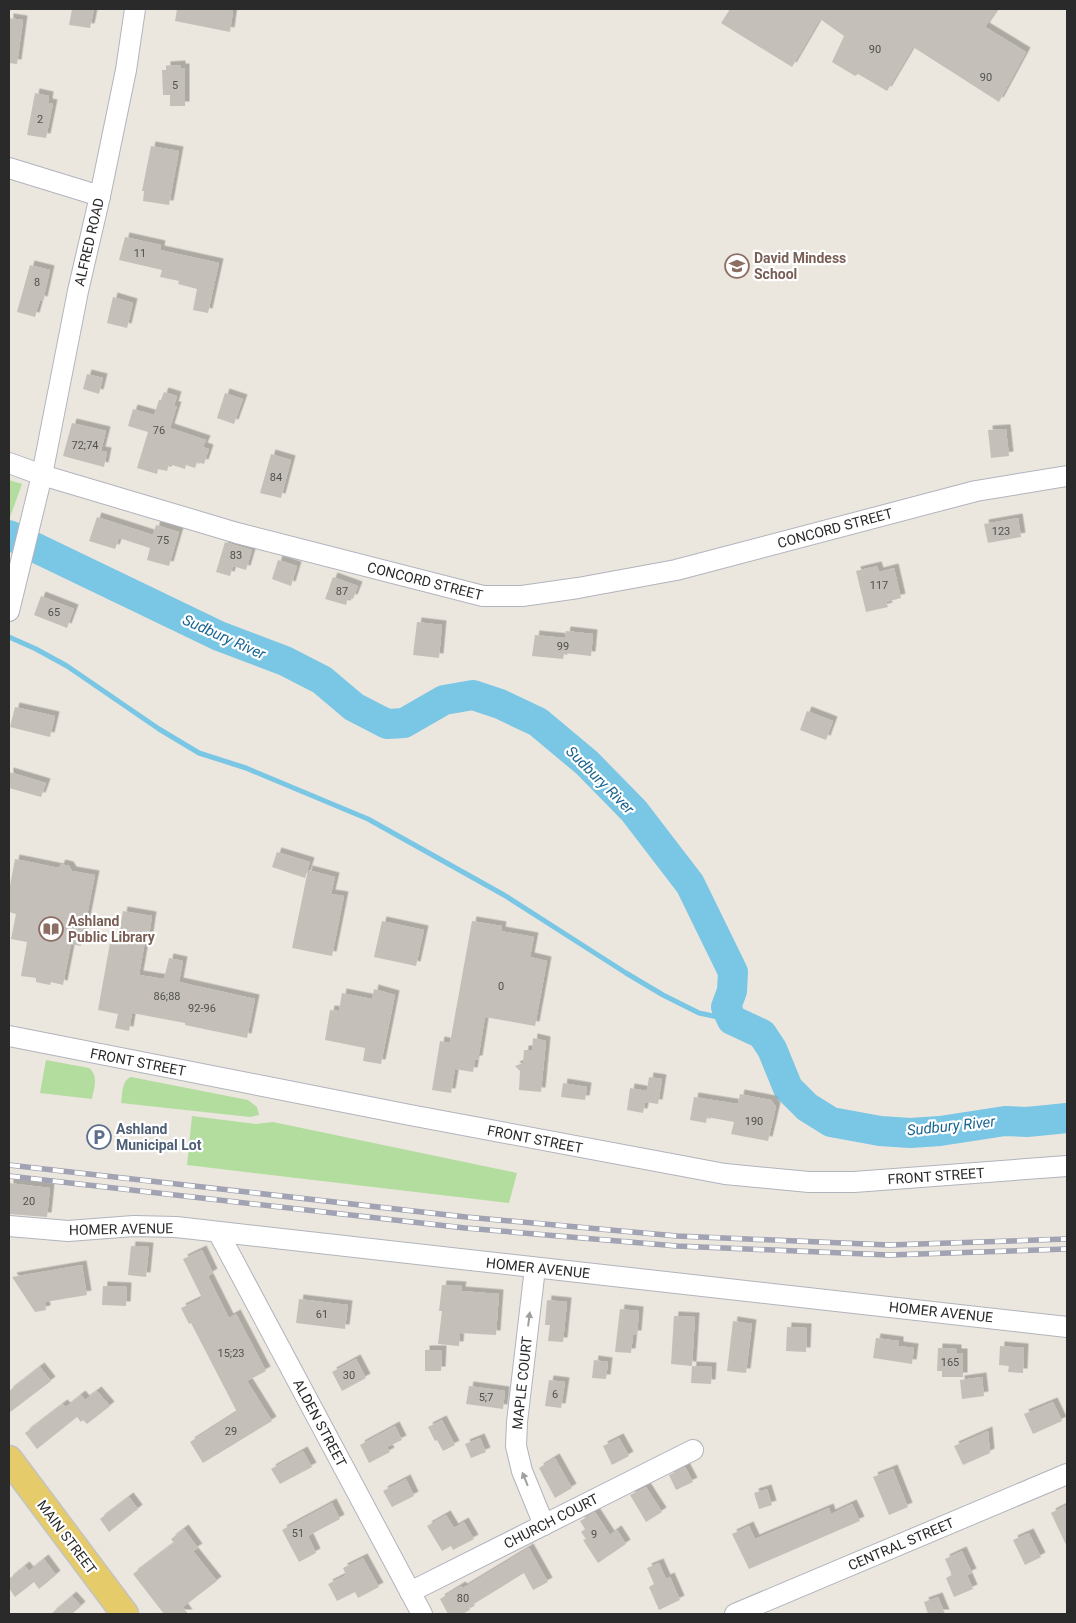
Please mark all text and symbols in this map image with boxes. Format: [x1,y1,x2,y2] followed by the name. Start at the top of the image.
[869,43,881,56] house number: 90
[980,71,992,84] house number: 90
[172,79,178,92] house number: 5
[37,113,43,126] house number: 2
[71,196,107,288] street label: ALFRED ROAD
[134,247,146,260] house number: 11
[754,250,846,282] place label: David Mindess School
[724,253,750,279] school or university icon: David Mindess School
[34,276,40,289] house number: 8
[153,424,165,437] house number: 76
[71,439,99,452] house number: 72;74
[270,471,282,484] house number: 84
[776,505,895,551] street label: CONCORD STREET
[992,525,1010,538] house number: 123
[157,534,169,547] house number: 75
[230,549,242,562] house number: 83
[366,559,485,603] street label: CONCORD STREET
[870,579,888,592] house number: 117
[336,585,348,598] house number: 87
[48,606,60,619] house number: 65
[180,611,269,664] water label: Sudbury River
[557,640,569,653] house number: 99
[562,742,639,819] water label: Sudbury River
[68,913,156,945] place label: Ashland Public Library
[38,916,64,942] library icon: Ashland Public Library
[498,980,504,993] house number: 0
[153,990,181,1003] house number: 86;88
[188,1002,216,1015] house number: 92-96
[89,1045,188,1079] street label: FRONT STREET
[906,1112,997,1140] water label: Sudbury River
[745,1115,763,1128] house number: 190
[116,1121,202,1153] place label: Ashland Municipal Lot
[486,1122,585,1156] street label: FRONT STREET
[86,1124,112,1150] parking icon: Ashland Municipal Lot
[887,1165,986,1187] street label: FRONT STREET
[23,1195,35,1208] house number: 20
[69,1220,173,1238] street label: HOMER AVENUE
[485,1255,591,1281] street label: HOMER AVENUE
[888,1299,994,1325] street label: HOMER AVENUE
[316,1308,328,1321] house number: 61
[525,1311,533,1327] one-way arrow
[509,1335,535,1430] street label: MAPLE COURT
[217,1347,245,1360] house number: 15;23
[941,1356,959,1369] house number: 165
[343,1369,355,1382] house number: 30
[290,1376,350,1470] street label: ALDEN STREET
[552,1388,558,1401] house number: 6
[479,1391,493,1404] house number: 5;7
[225,1425,237,1438] house number: 29
[521,1472,528,1487] one-way arrow
[501,1490,601,1552] street label: CHURCH COURT
[34,1497,100,1578] street label: MAIN STREET
[846,1514,957,1574] street label: CENTRAL STREET
[292,1527,304,1540] house number: 51
[591,1528,597,1541] house number: 9
[457,1592,469,1605] house number: 80

